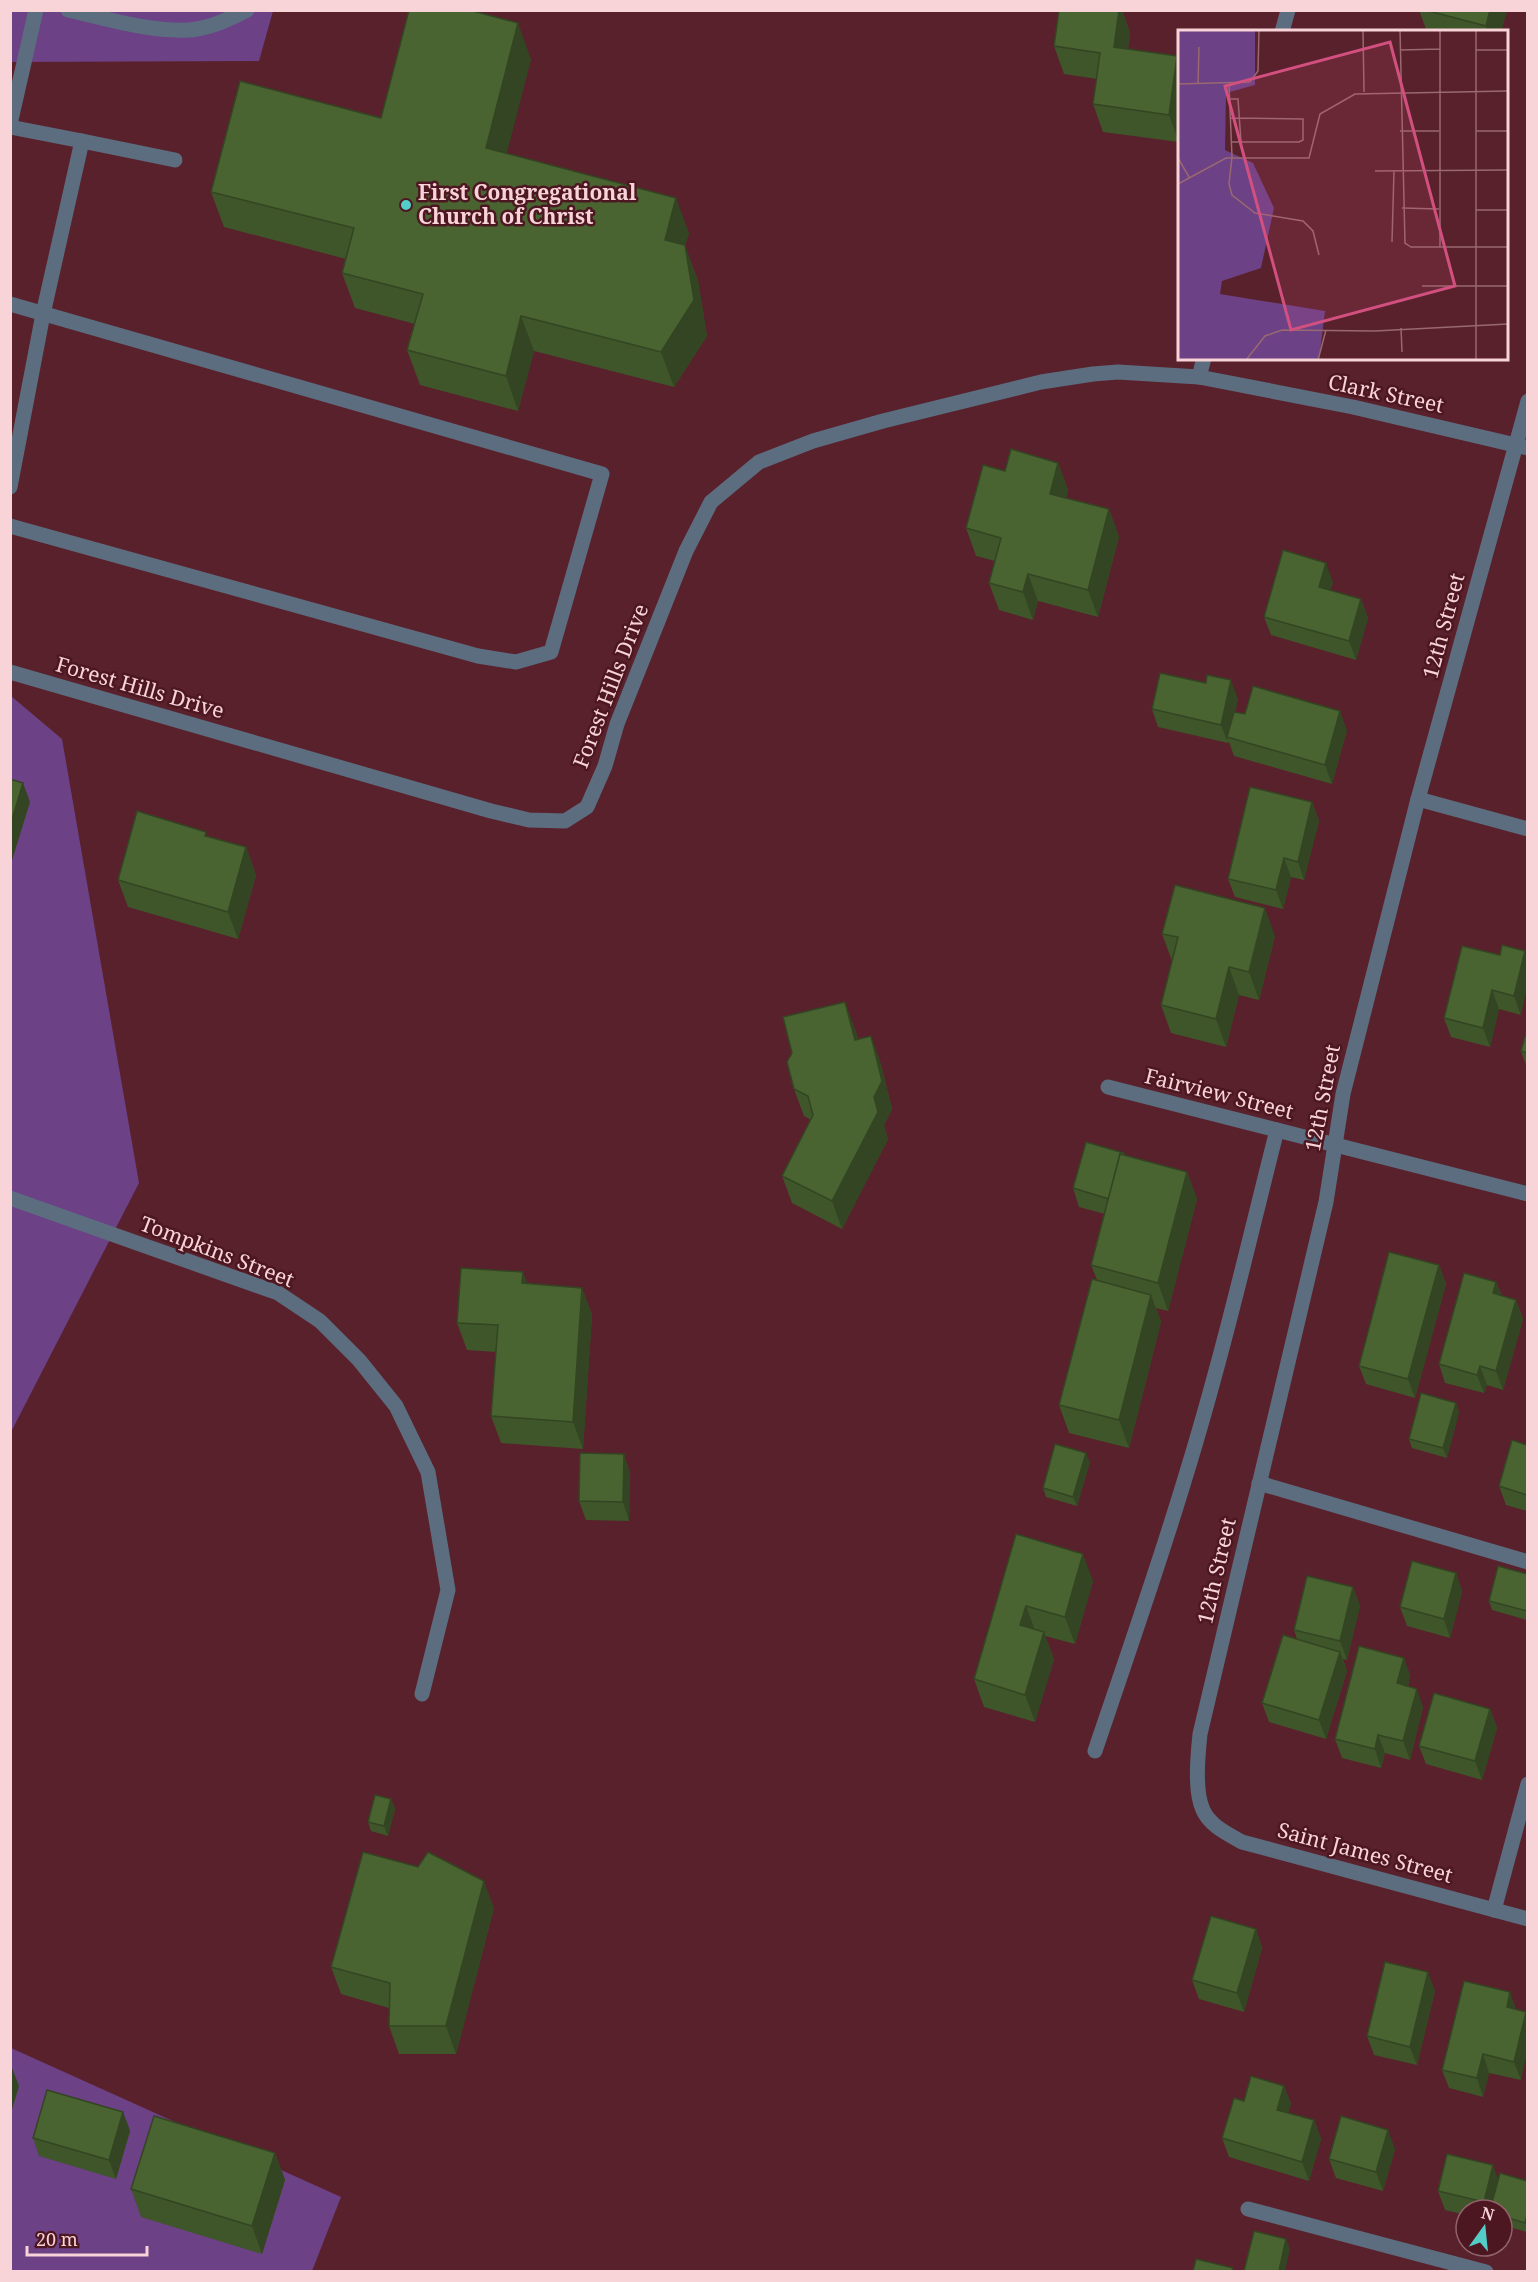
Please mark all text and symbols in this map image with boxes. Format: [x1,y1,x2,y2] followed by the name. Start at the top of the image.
[1178,30,1508,360] inset map
[418,178,637,230] place label: First Congregational Church of Christ
[399,198,413,212] marker: First Congregational Church of Christ
[1326,367,1447,419] street label: Clark Street
[1416,570,1471,682] street label: 12th Street
[566,600,654,772] street label: Forest Hills Drive
[53,650,228,724] street label: Forest Hills Drive
[1298,1042,1346,1154] street label: 12th Street
[1142,1061,1296,1125] street label: Fairview Street
[136,1209,298,1293] street label: Tompkins Street
[1190,1515,1242,1627] street label: 12th Street
[1275,1815,1456,1889] street label: Saint James Street
[1454,2198,1514,2258] north arrow
[1479,2201,1497,2226] text: N
[27,2219,147,2257] scale bar
[36,2227,78,2251] text: 20 m

